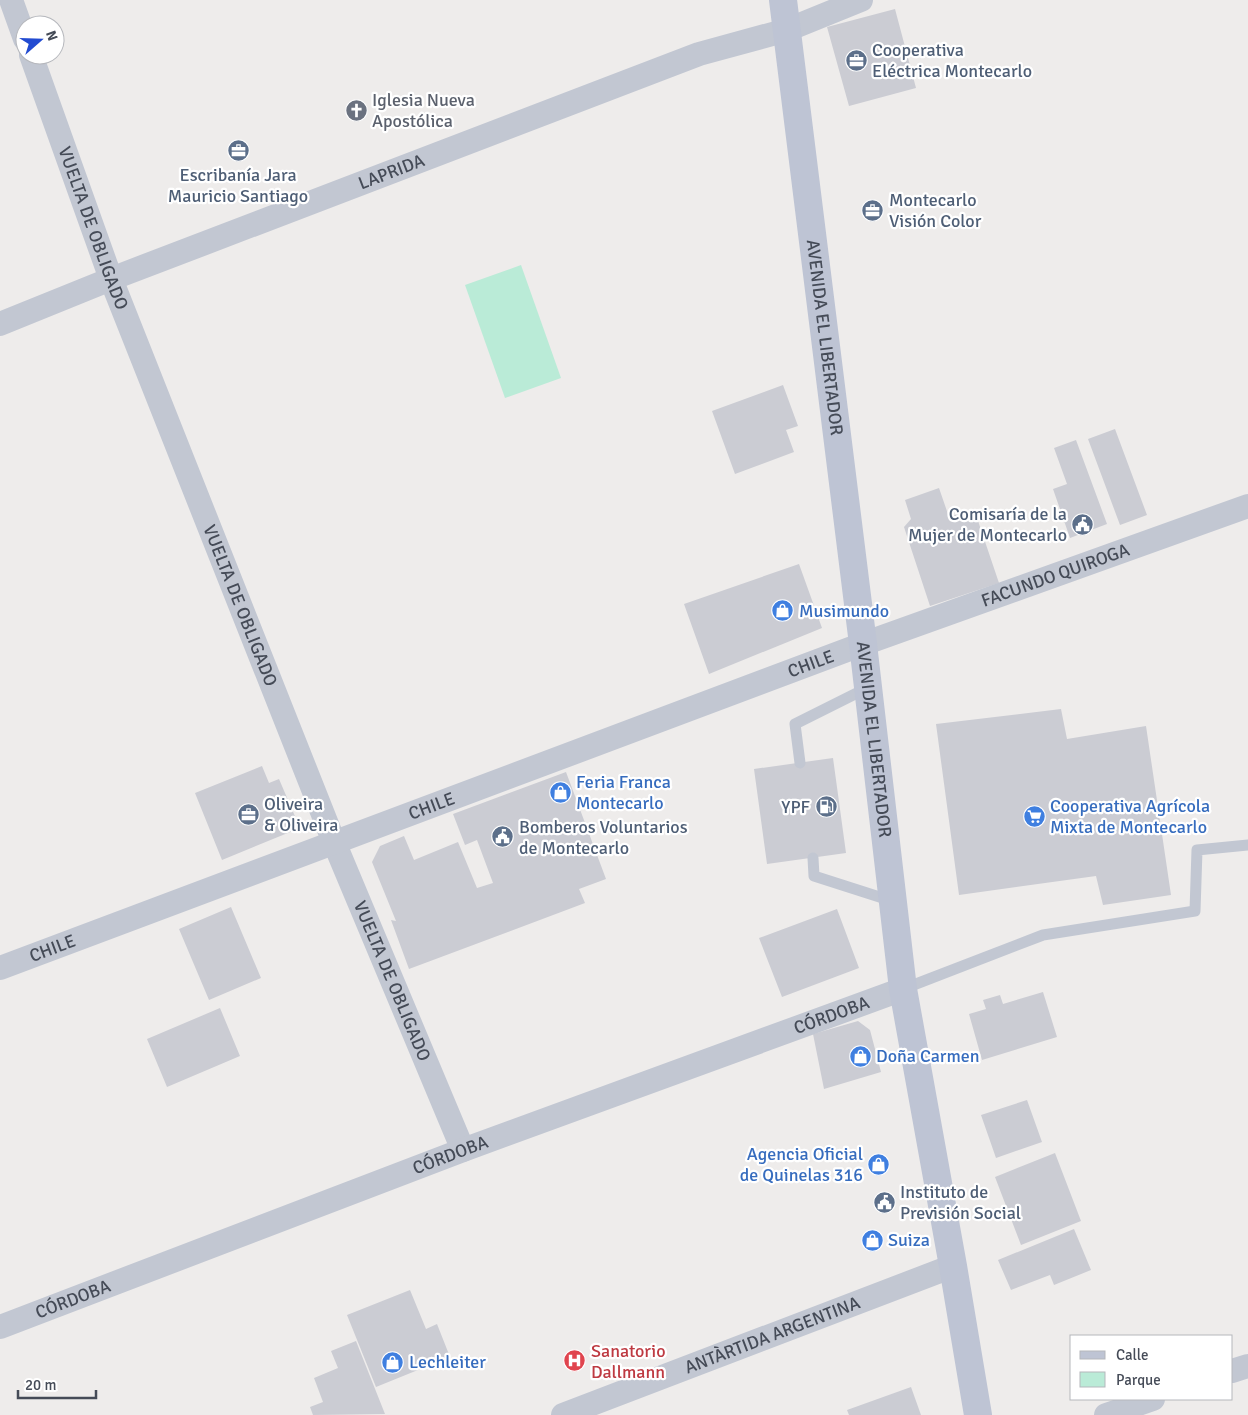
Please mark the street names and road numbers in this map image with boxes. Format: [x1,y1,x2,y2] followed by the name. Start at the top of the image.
[54,144,133,313] street label: VUELTA DE OBLIGADO
[355,149,428,194] street label: LAPRIDA
[802,238,848,437] street label: AVENIDA EL LIBERTADOR
[198,521,282,689] street label: VUELTA DE OBLIGADO
[978,538,1132,612] street label: FACUNDO QUIROGA
[852,640,896,839] street label: AVENIDA EL LIBERTADOR
[785,645,837,682] street label: CHILE
[405,787,458,825] street label: CHILE
[349,897,436,1064] street label: VUELTA DE OBLIGADO
[26,930,79,967] street label: CHILE
[791,991,872,1039] street label: CÓRDOBA
[409,1131,491,1179] street label: CÓRDOBA
[32,1275,114,1324] street label: CÓRDOBA
[681,1292,863,1379] street label: ANTÀRTIDA ARGENTINA

